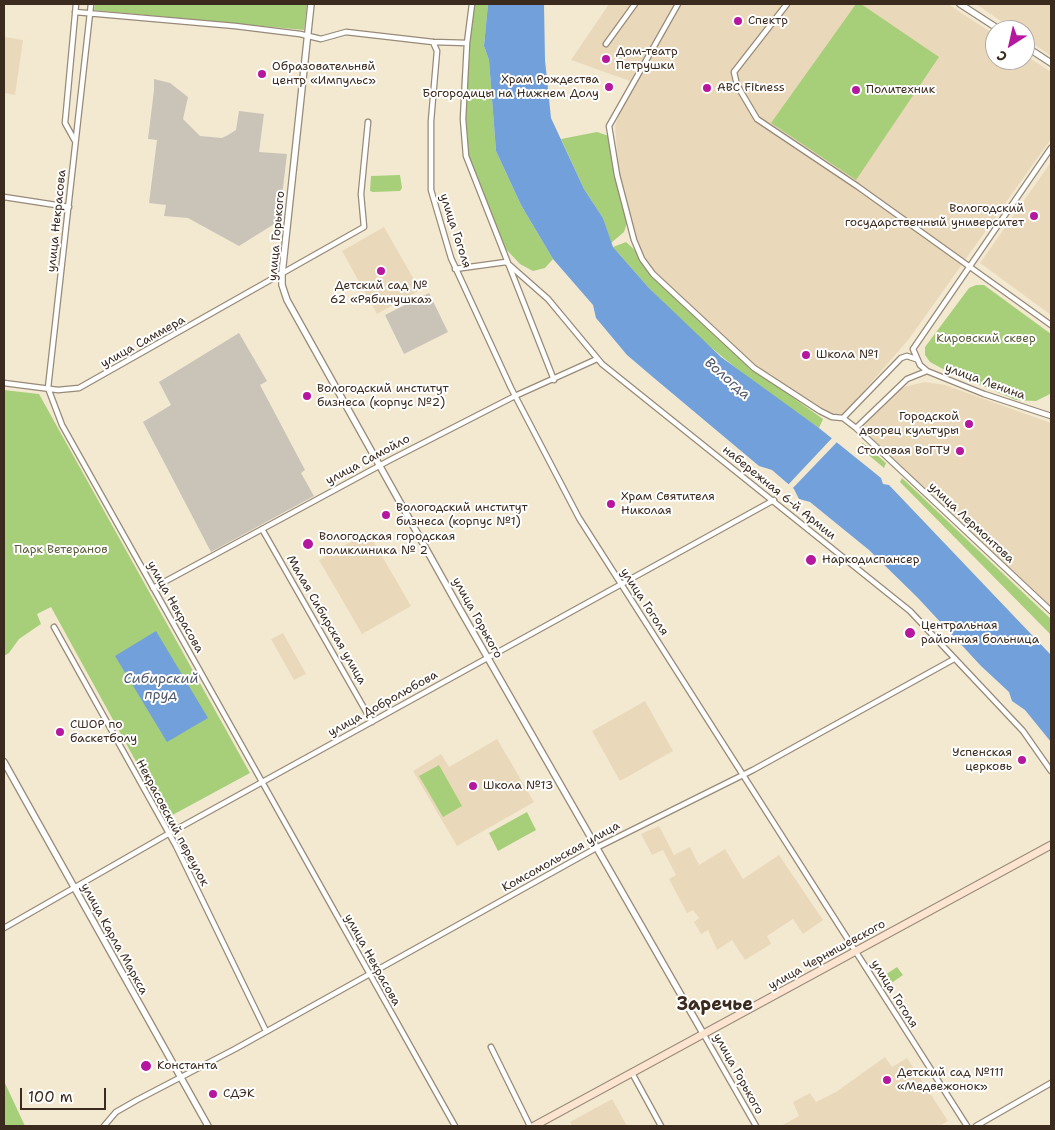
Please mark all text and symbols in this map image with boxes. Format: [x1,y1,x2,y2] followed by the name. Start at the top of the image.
[748,14,788,28] place label: Спектр
[732,15,744,27] marker: Спектр
[985,20,1035,70] north arrow
[616,45,678,73] place label: Дом-театр Петрушки
[993,47,1011,66] text: С
[600,53,612,65] marker: Дом-театр Петрушки
[272,60,376,88] place label: Образовательнвй центр «Импульс»
[256,68,268,80] marker: Образовательнвй центр «Импульс»
[422,73,599,101] place label: Храм Рождества Богородицы на Нижнем Долу
[603,81,615,93] marker: Храм Рождества Богородицы на Нижнем Долу
[717,81,785,95] place label: ABC Fitness
[701,82,713,94] marker: ABC Fitness
[866,83,935,97] place label: Политехник
[850,84,862,96] marker: Политехник
[44,169,70,273] street label: улица Некрасова
[266,190,288,282] street label: улица Горького
[436,192,474,270] street label: улица Гоголя
[845,202,1024,230] place label: Вологодский государственный университет
[1028,210,1040,222] marker: Вологодский государственный университет
[375,265,387,277] marker: Детский сад № 62 «Рябинушка»
[330,279,432,307] place label: Детский сад № 62 «Рябинушка»
[98,313,188,371] street label: улица Саммера
[936,332,1036,346] park label: Кировский сквер
[816,348,878,362] place label: Школа №1
[800,349,812,361] marker: Школа №1
[701,355,753,403] water label: Вологда
[943,361,1027,403] street label: улица Ленина
[317,382,449,410] place label: Вологодский институт бизнеса (корпус №2)
[301,390,313,402] marker: Вологодский институт бизнеса (корпус №2)
[859,410,959,438] place label: Городской дворец культуры
[963,418,975,430] marker: Городской дворец культуры
[324,432,412,488] street label: улица Самойло
[719,443,839,543] street label: набережная 6-й Армии
[857,444,950,458] place label: Столовая ВоГТУ
[954,445,966,457] marker: Столовая ВоГТУ
[925,480,1017,566] street label: улица Лермонтова
[621,490,715,518] place label: Храм Святителя Николая
[605,498,617,510] marker: Храм Святителя Николая
[396,501,528,529] place label: Вологодский институт бизнеса (корпус №1)
[380,509,392,521] marker: Вологодский институт бизнеса (корпус №1)
[319,530,455,558] place label: Вологодская городская поликлиника № 2
[301,537,315,551] marker: Вологодская городская поликлиника № 2
[14,543,108,557] park label: Парк Ветеранов
[283,553,369,687] street label: Малая Сибирская улица
[804,553,818,567] marker: Наркодиспансер
[822,553,919,567] place label: Наркодиспансер
[144,558,206,656] street label: улица Некрасова
[617,566,671,638] street label: улица Гоголя
[449,575,505,661] street label: улица Горького
[921,619,1039,647] place label: Центральная районная больница
[903,626,917,640] marker: Центральная районная больница
[326,668,440,740] street label: улица Добролюбова
[123,671,199,704] water label: Сибирский пруд
[70,718,137,746] place label: СШОР по баскетболу
[54,726,66,738] marker: СШОР по баскетболу
[952,746,1012,774] place label: Успенская церковь
[1016,754,1028,766] marker: Успенская церковь
[132,757,212,889] street label: Некрасовский переулок
[483,779,553,793] place label: Школа №13
[467,780,479,792] marker: Школа №13
[500,819,622,895] street label: Комсомольская улица
[77,881,151,997] street label: улица Карла Маркса
[341,911,403,1009] street label: улица Некрасова
[766,917,888,993] street label: улица Чернышевского
[867,957,921,1031] street label: улица Гоголя
[677,994,753,1016] district label: Заречье
[710,1031,766,1117] street label: улица Горького
[139,1059,153,1073] marker: Константа
[157,1059,218,1073] place label: Константа
[897,1066,1004,1094] place label: Детский сад №111 «Медвежонок»
[881,1074,893,1086] marker: Детский сад №111 «Медвежонок»
[22,1078,109,1110] scale bar
[28,1087,73,1107] text: 100 m
[223,1087,255,1101] place label: СДЭК
[207,1088,219,1100] marker: СДЭК

